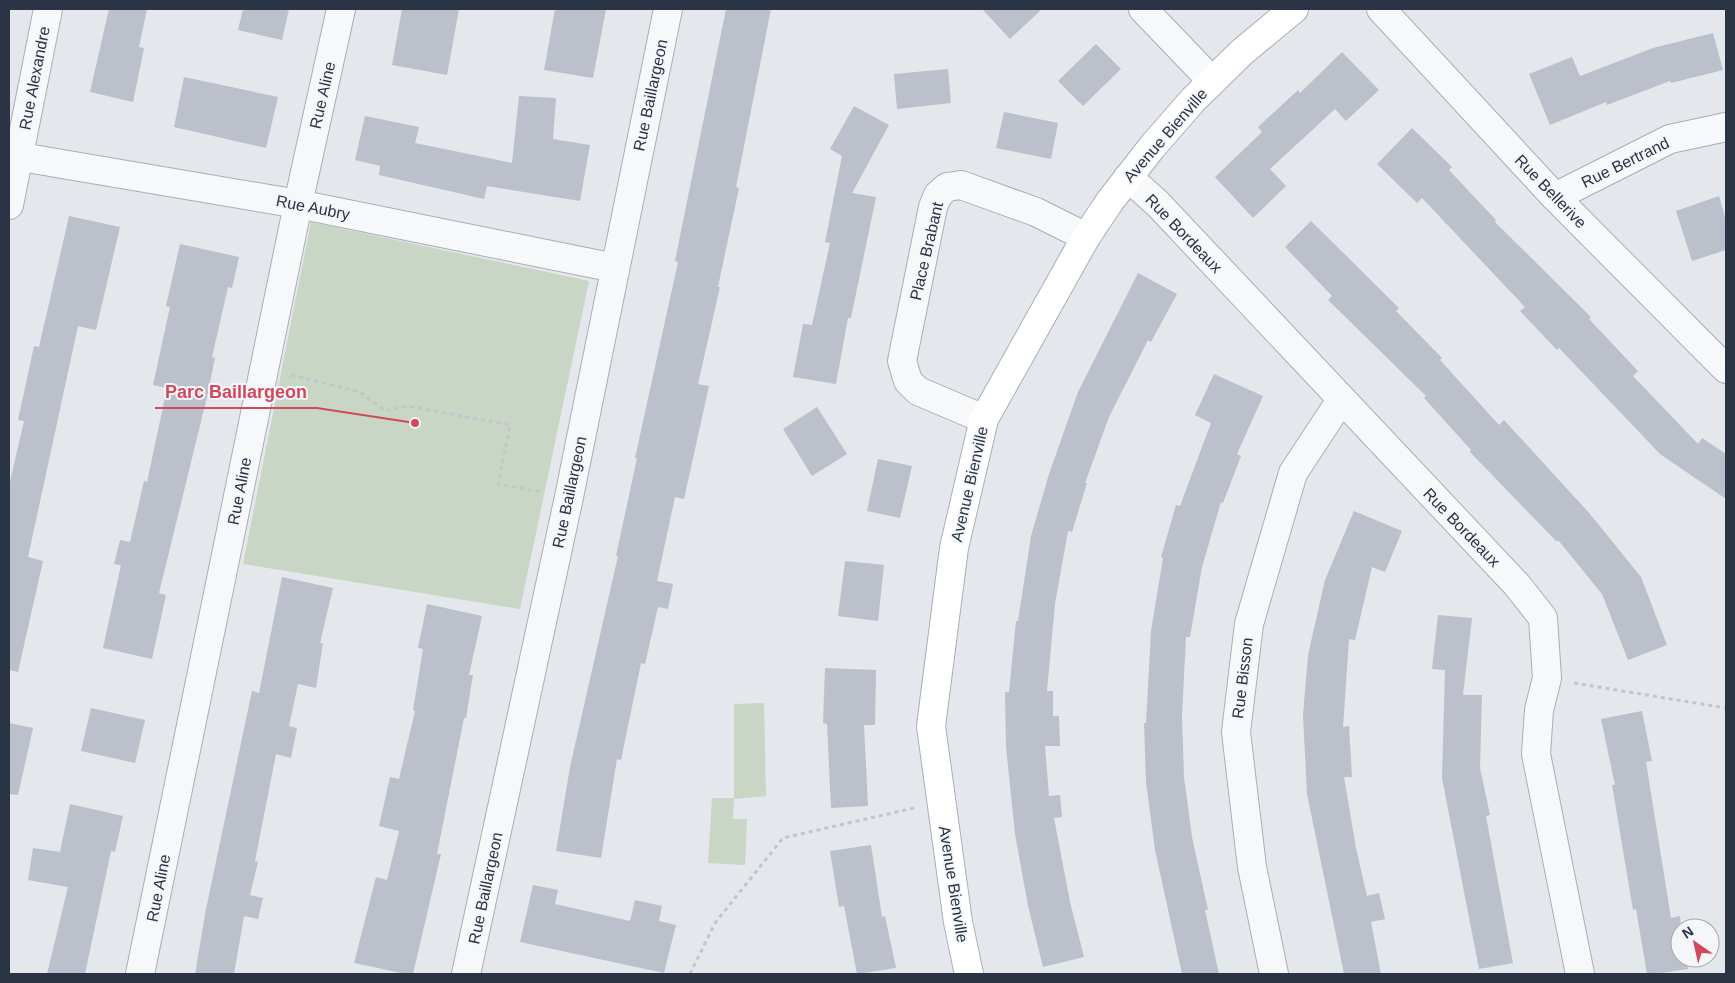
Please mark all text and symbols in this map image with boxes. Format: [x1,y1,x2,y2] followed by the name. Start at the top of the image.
[16,25,53,131] street label: Rue Alexandre
[630,38,671,153] street label: Rue Baillargeon
[307,60,338,130] street label: Rue Aline
[1120,85,1211,185] street label: Avenue Bienville
[1579,134,1672,191] street label: Rue Bertrand
[1511,151,1590,232] street label: Rue Bellerive
[1142,191,1225,276] street label: Rue Bordeaux
[275,192,351,223] street label: Rue Aubry
[907,200,946,302] street label: Place Brabant
[155,375,317,408] callout: Parc Baillargeon
[165,382,307,402] text: Parc Baillargeon
[948,425,991,544] street label: Avenue Bienville
[549,435,590,550] street label: Rue Baillargeon
[225,456,254,526] street label: Rue Aline
[1420,485,1503,570] street label: Rue Bordeaux
[1229,636,1256,720] street label: Rue Bisson
[936,824,971,944] street label: Avenue Bienville
[465,831,506,946] street label: Rue Baillargeon
[144,853,173,923] street label: Rue Aline
[1670,918,1720,968] north arrow
[1679,923,1696,942] text: N

